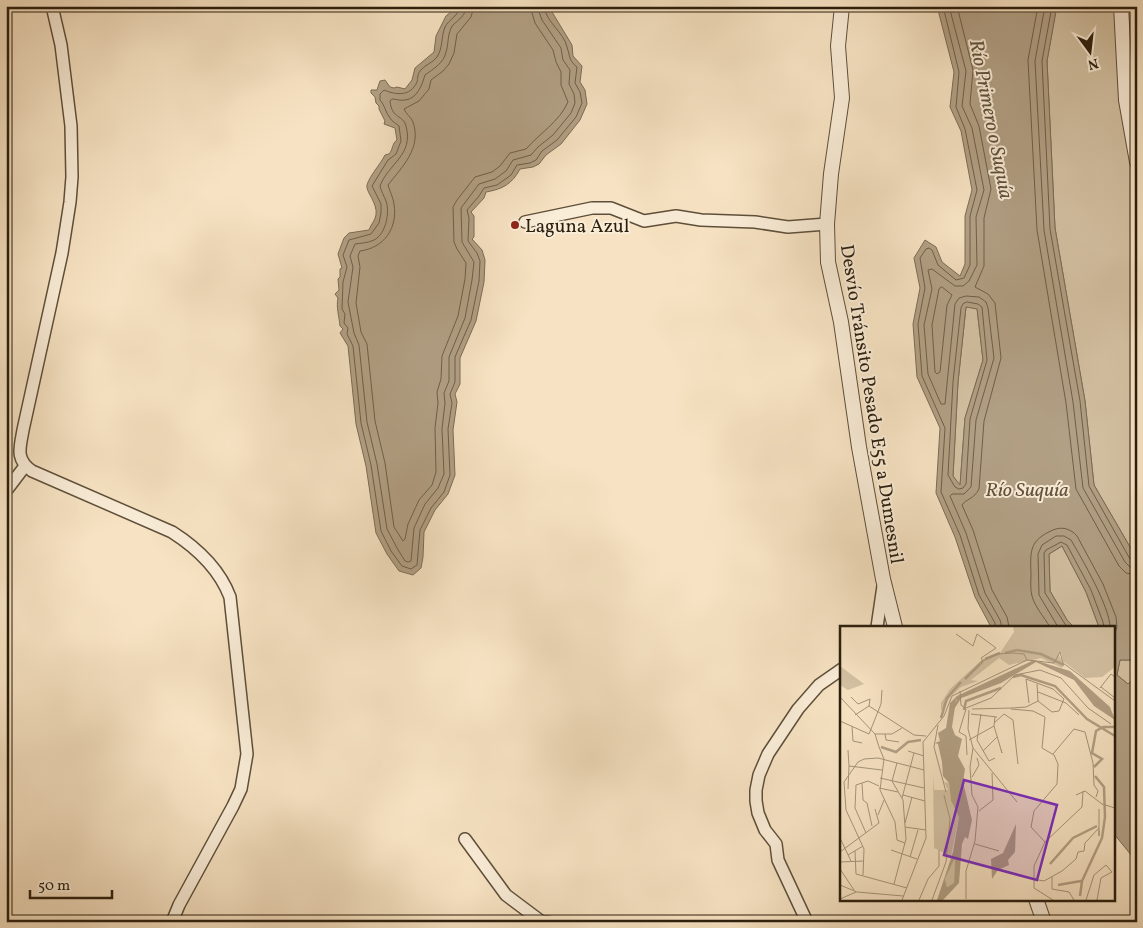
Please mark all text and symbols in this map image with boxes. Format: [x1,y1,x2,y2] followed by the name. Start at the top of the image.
[1066,28,1116,78] north arrow
[961,37,1019,202] water label: Río Primero o Suquía
[1086,53,1100,74] text: N
[525,214,630,240] place label: Laguna Azul
[509,219,521,231] marker: Laguna Azul
[833,243,909,566] street label: Desvío Tránsito Pesado E55 a Dumesnil
[985,477,1069,505] water label: Río Suquía
[840,626,1116,900] inset map
[30,868,112,900] scale bar
[38,876,70,897] text: 50 m

